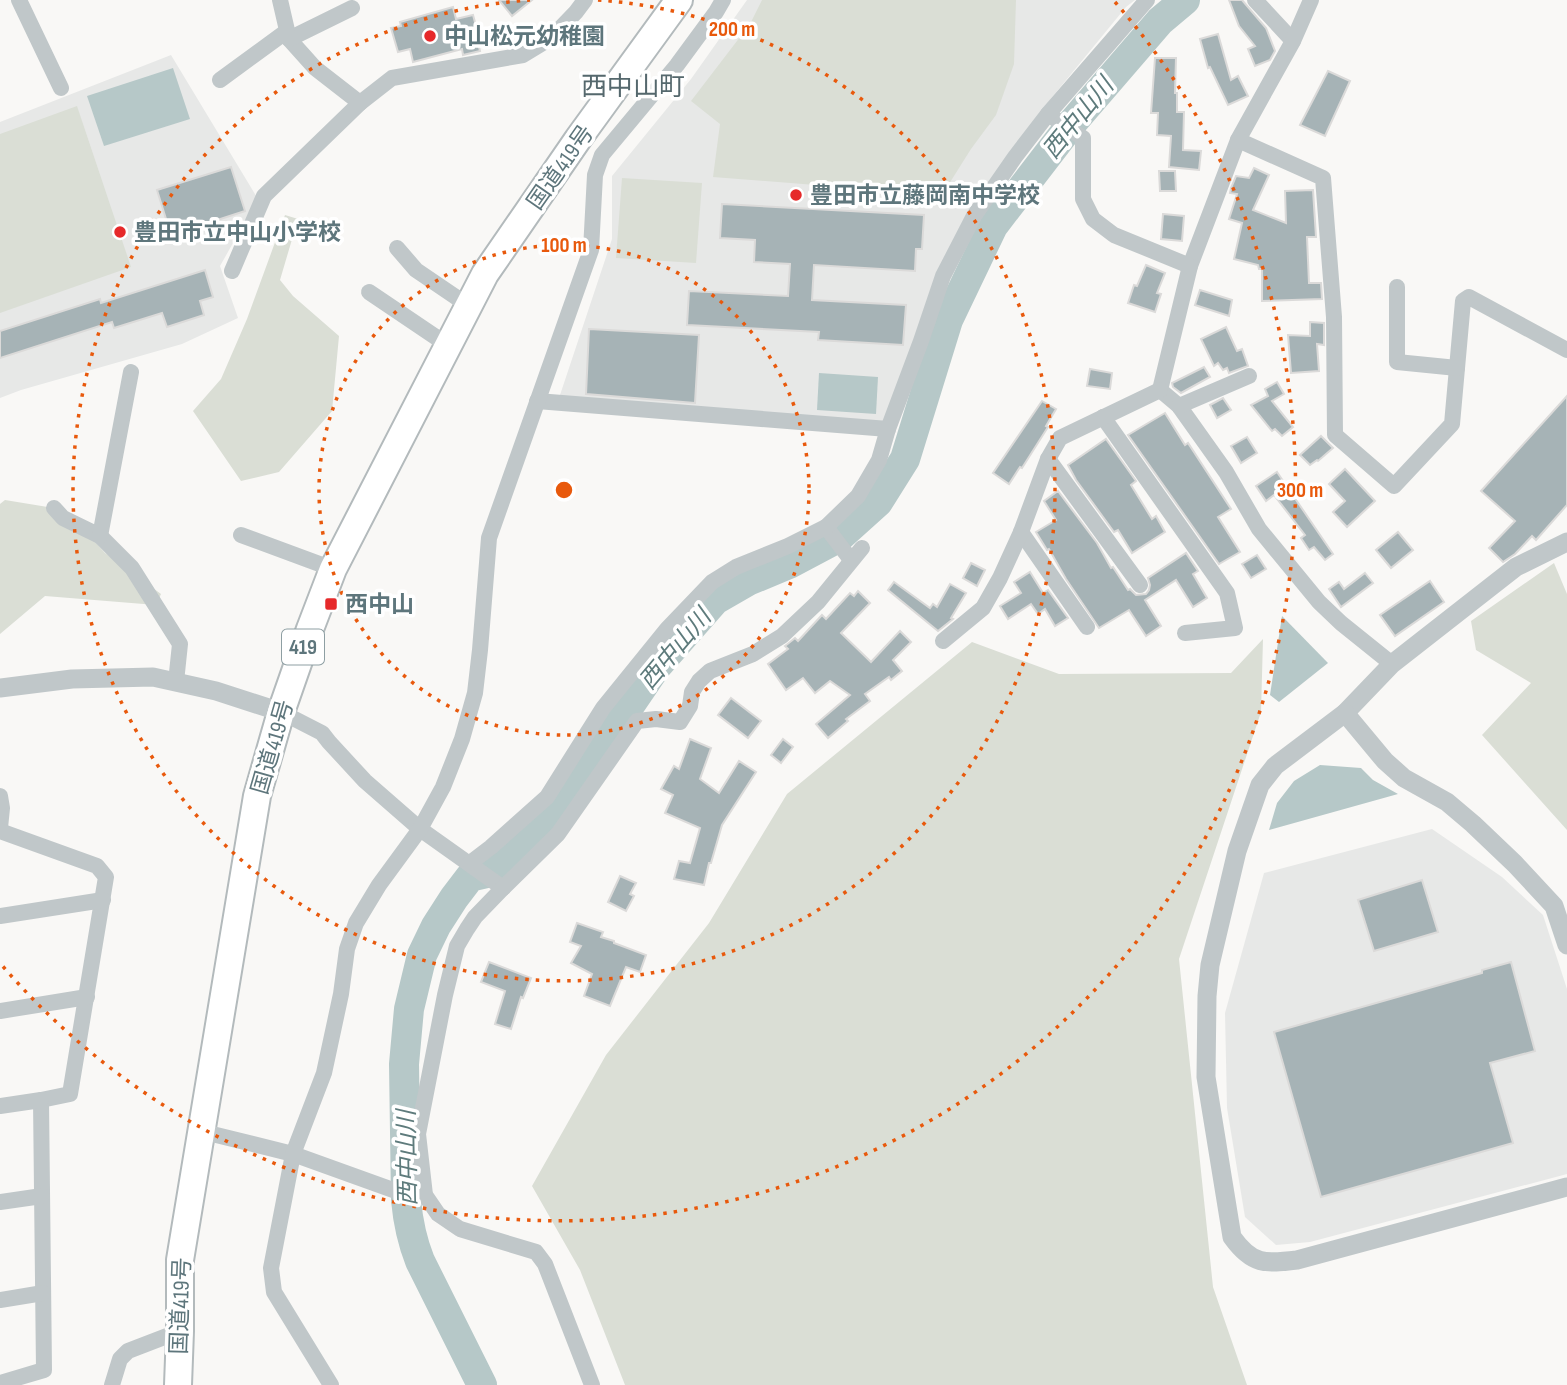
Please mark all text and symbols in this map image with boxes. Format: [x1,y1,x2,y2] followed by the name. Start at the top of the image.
[709,17,755,42] text: 200 m
[444,23,605,51] place label: 中山松元幼稚園
[422,28,438,44] marker: 中山松元幼稚園
[1037,70,1122,165] water label: 西中山川
[581,72,685,103] district label: 西中山町
[522,120,600,215] street label: 国道419号
[810,182,1040,210] place label: 豊田市立藤岡南中学校
[788,187,804,203] marker: 豊田市立藤岡南中学校
[134,219,341,247] place label: 豊田市立中山小学校
[112,224,128,240] marker: 豊田市立中山小学校
[541,233,587,258] text: 100 m
[552,478,576,502] centre of rings
[1277,478,1323,503] text: 300 m
[345,591,414,619] place label: 西中山
[323,596,339,612] marker: 西中山
[633,601,719,695] water label: 西中山川
[282,630,324,664] road number: 419
[246,697,300,798] street label: 国道419号
[392,1107,423,1206] water label: 西中山川
[165,1257,197,1355] street label: 国道419号

